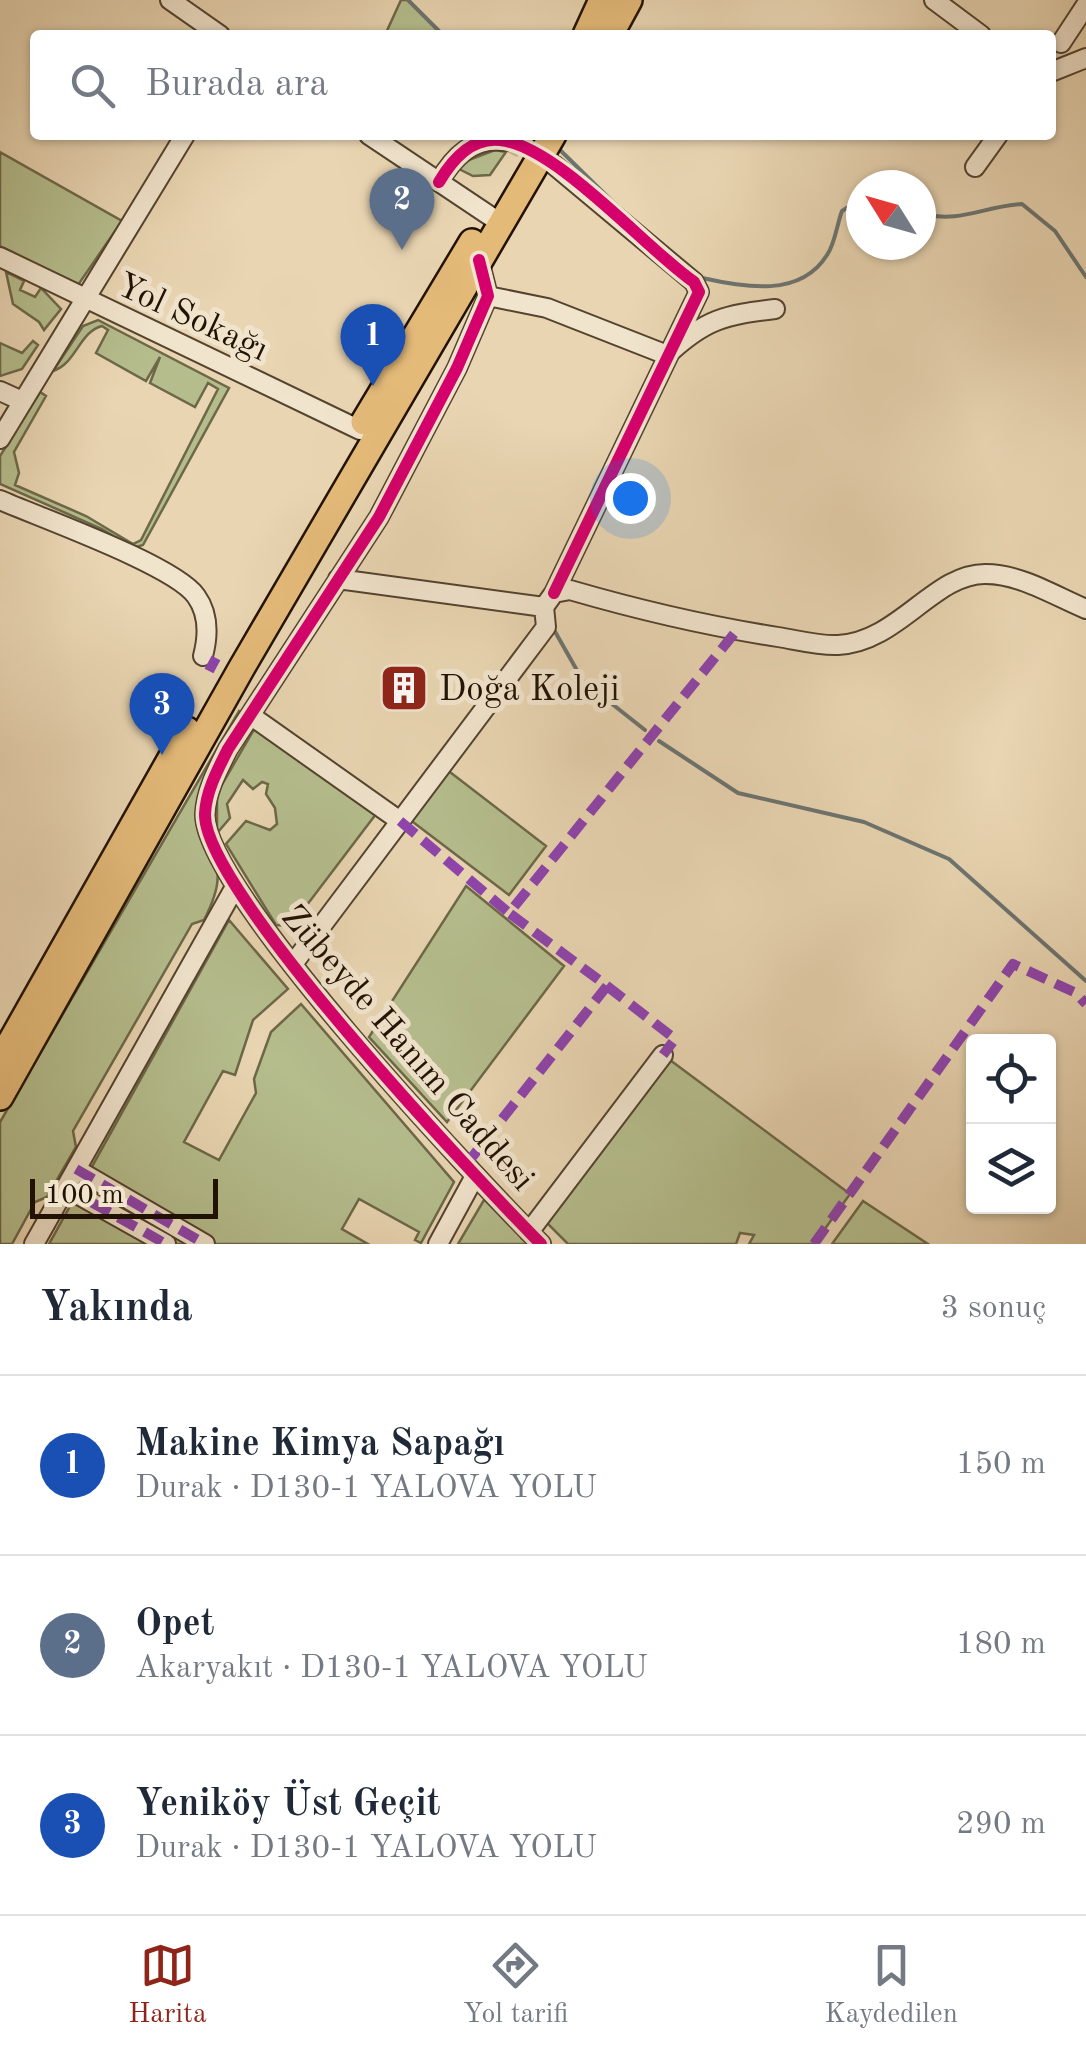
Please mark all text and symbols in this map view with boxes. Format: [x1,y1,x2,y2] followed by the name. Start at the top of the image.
[30,30,1056,140] search box
[65,58,120,113] icon: search
[145,66,328,104] text: Burada ara
[370,168,434,250] pin: 2
[846,170,936,260] north arrow
[111,268,273,368] street label: Yol Sokağı
[340,304,406,386] pin: 1
[605,473,656,524] your location
[378,662,430,714] building icon: Doğa Koleji
[130,672,194,755] pin: 3
[439,673,620,708] place label: Doğa Koleji
[274,899,540,1198] street label: Zübeyde Hanım Caddesi
[966,1034,1056,1214] map controls
[966,1034,1056,1124] button: locate
[966,1124,1056,1214] button: layers
[30,1174,218,1218] scale bar
[45,1182,124,1210] text: 100 m
[40,1288,193,1330] text: Yakında
[940,1293,1046,1325] text: 3 sonuç
[135,1426,505,1464] text: Makine Kimya Sapağı
[63,1449,82,1481] text: 1
[956,1449,1046,1481] text: 150 m
[135,1473,597,1505] text: Durak · D130-1 YALOVA YOLU
[135,1606,215,1644] text: Opet
[63,1629,82,1661] text: 2
[956,1629,1046,1661] text: 180 m
[135,1653,648,1685] text: Akaryakıt · D130-1 YALOVA YOLU
[135,1786,441,1824] text: Yeniköy Üst Geçit
[63,1809,82,1841] text: 3
[956,1809,1046,1841] text: 290 m
[135,1833,597,1865] text: Durak · D130-1 YALOVA YOLU
[128,1938,207,2033] tab: Harita
[463,1938,568,2033] tab: Yol tarifi
[825,1938,958,2033] tab: Kaydedilen

